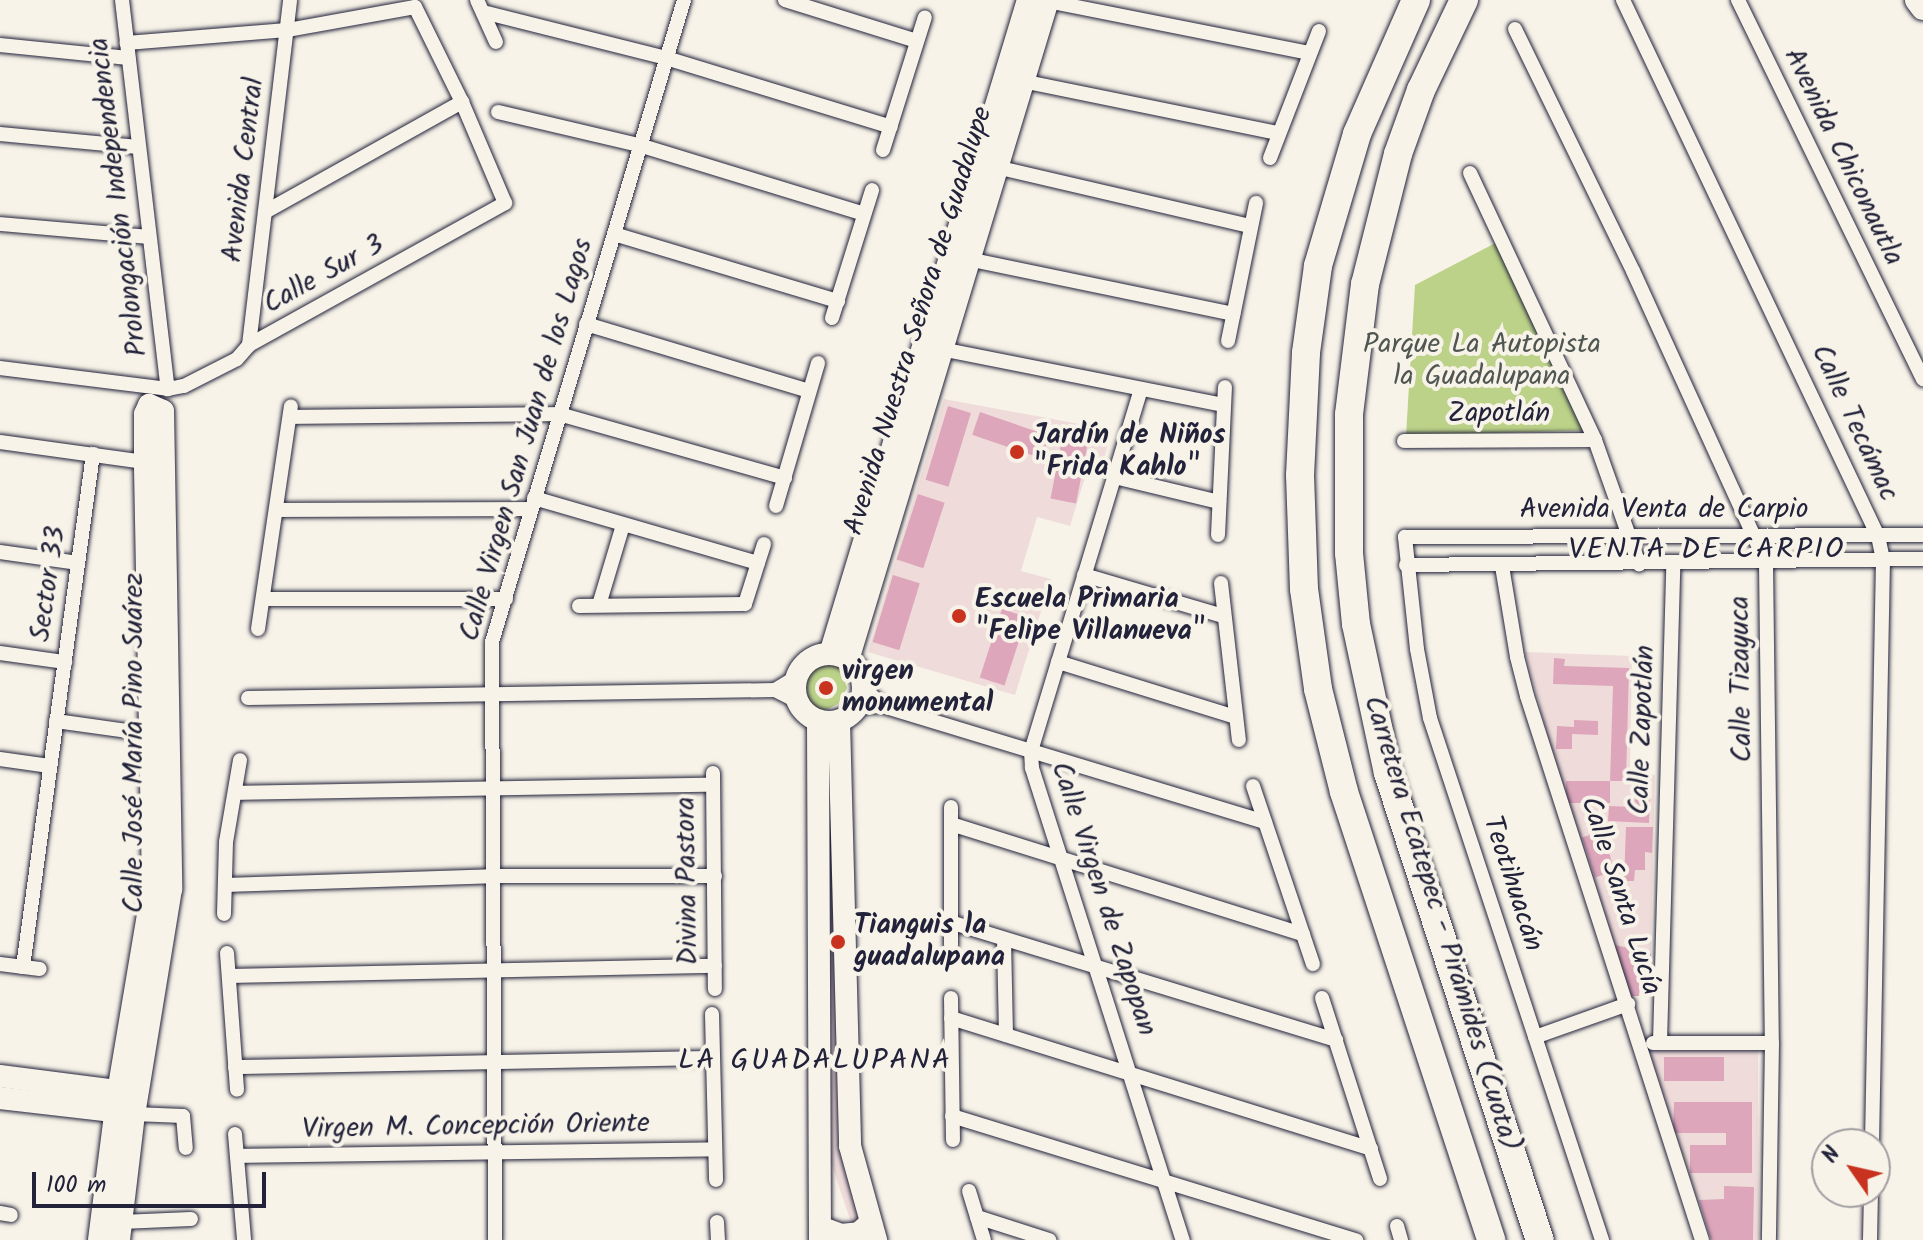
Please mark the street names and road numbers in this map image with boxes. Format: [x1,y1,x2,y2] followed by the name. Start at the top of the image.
[83,36,155,358] street label: Prolongación Independencia
[1776,43,1910,271] street label: Avenida Chiconautla
[216,76,272,264] street label: Avenida Central
[838,103,1000,539] street label: Avenida Nuestra Señora de Guadalupe
[258,228,390,322] street label: Calle Sur 3
[453,235,601,645] street label: Calle Virgen San Juan de los Lagos
[1803,340,1905,506] street label: Calle Tecámac
[1448,397,1550,431] street label: Zapotlán
[1520,493,1808,527] street label: Avenida Venta de Carpio
[24,524,74,644] street label: Sector 33
[118,573,152,913] street label: Calle José María Pino Suárez
[1724,595,1760,763] street label: Calle Tizayuca
[1623,645,1663,815] street label: Calle Zapotlán
[1356,692,1526,1156] street label: Carretera Ecatepec - Pirámides (Cuota)
[1043,758,1163,1040] street label: Calle Virgen de Zapopan
[1572,793,1668,999] street label: Calle Santa Lucía
[670,796,706,966] street label: Divina Pastora
[1474,812,1550,956] street label: Teotihuacán
[302,1107,650,1147] street label: Virgen M. Concepción Oriente

